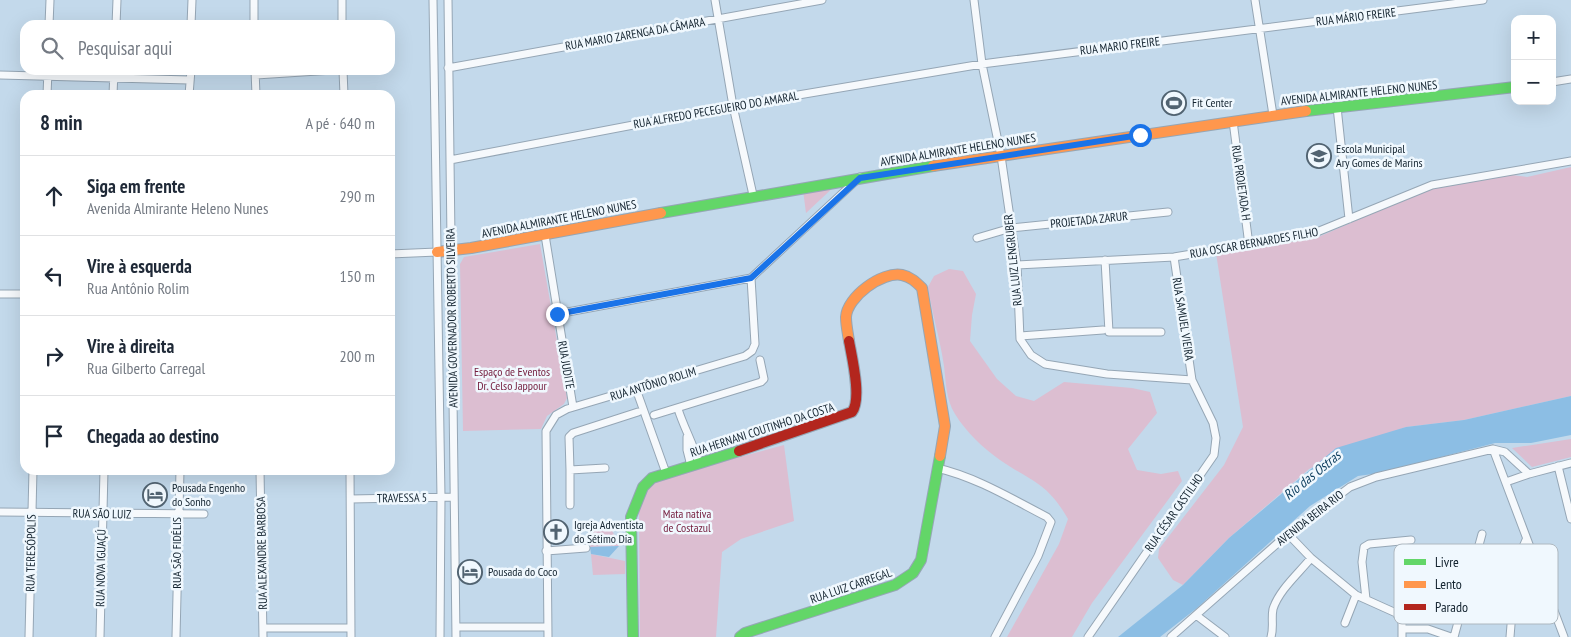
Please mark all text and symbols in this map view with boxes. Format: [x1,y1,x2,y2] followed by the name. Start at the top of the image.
[1315,4,1397,29] street label: RUA MÁRIO FREIRE
[564,14,706,53] street label: RUA MARIO ZARENGA DA CÂMARA
[1511,15,1556,105] map controls
[1511,15,1556,60] button: +
[20,20,395,75] search box
[1079,33,1161,58] street label: RUA MARIO FREIRE
[38,34,66,62] icon: search
[78,36,172,60] text: Pesquisar aqui
[1511,60,1556,105] button: −
[1280,77,1438,108] street label: AVENIDA ALMIRANTE HELENO NUNES
[632,88,800,131] street label: RUA ALFREDO PECEGUEIRO DO AMARAL
[1161,90,1187,116] sports icon: Fit Center
[1192,95,1233,110] place label: Fit Center
[40,109,82,136] text: 8 min
[305,113,375,133] text: A pé · 640 m
[1129,124,1152,147] route start
[879,130,1037,169] street label: AVENIDA ALMIRANTE HELENO NUNES
[1336,141,1423,170] place label: Escola Municipal Ary Gomes de Marins
[1306,143,1332,169] school or university icon: Escola Municipal Ary Gomes de Marins
[1229,144,1254,222] street label: RUA PROJETADA H
[87,174,185,198] text: Siga em frente
[40,182,68,210] icon: ahead
[340,186,375,206] text: 290 m
[480,196,638,241] street label: AVENIDA ALMIRANTE HELENO NUNES
[87,198,268,218] text: Avenida Almirante Heleno Nunes
[1049,208,1129,231] street label: PROJETADA ZARUR
[1000,213,1025,307] street label: RUA LUIZ LENGRUBER
[1189,224,1320,261] street label: RUA OSCAR BERNARDES FILHO
[442,228,461,408] street label: AVENIDA GOVERNADOR ROBERTO SILVEIRA
[87,254,192,278] text: Vire à esquerda
[40,262,68,290] icon: left
[340,266,375,286] text: 150 m
[1170,276,1198,362] street label: RUA SAMUEL VIEIRA
[87,278,189,298] text: Rua Antônio Rolim
[546,303,569,326] route end
[87,334,174,358] text: Vire à direita
[555,340,578,390] street label: RUA JUDITE
[40,342,68,370] icon: right
[340,346,375,366] text: 200 m
[87,358,205,378] text: Rua Gilberto Carregal
[608,363,698,404] street label: RUA ANTÔNIO ROLIM
[474,364,550,393] park label: Espaço de Eventos Dr. Celso Jappour
[688,399,836,460] street label: RUA HERNANI COUTINHO DA COSTA
[40,422,68,450] icon: arrive
[87,424,219,448] text: Chegada ao destino
[1280,446,1345,504] water label: Rio das Ostras
[1141,470,1206,555] street label: RUA CÉSAR CASTILHO
[172,480,245,509] place label: Pousada Engenho do Sonho
[142,482,168,508] hotel icon: Pousada Engenho do Sonho
[1273,486,1347,548] street label: AVENIDA BEIRA RIO
[377,490,427,505] street label: TRAVESSA 5
[253,496,270,610] street label: RUA ALEXANDRE BARBOSA
[72,505,132,522] street label: RUA SÃO LUIZ
[663,506,711,535] park label: Mata nativa de Costazul
[22,514,39,592] street label: RUA TERESÓPOLIS
[169,517,184,589] street label: RUA SÃO FIDÉLIS
[574,517,644,546] place label: Igreja Adventista do Sétimo Dia
[543,519,569,545] church icon: Igreja Adventista do Sétimo Dia
[92,529,109,607] street label: RUA NOVA IGUAÇÚ
[1394,544,1558,624] legend
[1435,553,1459,571] text: Livre
[457,559,483,585] hotel icon: Pousada do Coco
[488,564,557,579] place label: Pousada do Coco
[808,565,894,607] street label: RUA LUIZ CARREGAL
[1435,575,1462,593] text: Lento
[1435,598,1468,616] text: Parado

